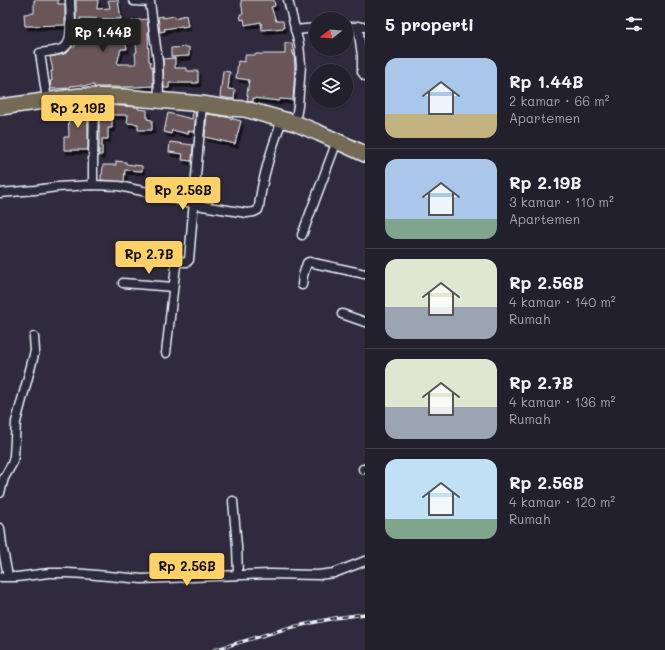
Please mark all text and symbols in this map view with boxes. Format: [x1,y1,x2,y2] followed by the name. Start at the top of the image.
[309,12,353,56] north arrow
[309,12,353,108] map controls
[385,13,474,35] text: 5 properti
[623,13,645,35] icon: filters
[62,19,144,53] pin: Rp 1.44B
[75,23,131,40] text: Rp 1.44B
[309,64,353,108] button: layers
[509,70,583,92] text: Rp 1.44B
[417,74,465,122] icon: home
[509,92,610,109] text: 2 kamar · 66 m²
[37,95,119,129] pin: Rp 2.19B
[50,99,106,116] text: Rp 2.19B
[509,109,580,126] text: Apartemen
[509,171,582,193] text: Rp 2.19B
[417,175,465,223] icon: home
[142,177,224,211] pin: Rp 2.56B
[154,181,212,198] text: Rp 2.56B
[509,193,614,210] text: 3 kamar · 110 m²
[509,210,580,227] text: Apartemen
[112,241,186,275] pin: Rp 2.7B
[124,245,174,262] text: Rp 2.7B
[509,271,584,293] text: Rp 2.56B
[417,275,465,323] icon: home
[509,293,616,310] text: 4 kamar · 140 m²
[509,310,550,327] text: Rumah
[509,371,573,393] text: Rp 2.7B
[417,375,465,423] icon: home
[509,393,615,410] text: 4 kamar · 136 m²
[509,410,550,427] text: Rumah
[509,471,584,493] text: Rp 2.56B
[417,475,465,523] icon: home
[509,493,615,510] text: 4 kamar · 120 m²
[509,510,550,527] text: Rumah
[146,553,228,587] pin: Rp 2.56B
[158,557,216,574] text: Rp 2.56B

